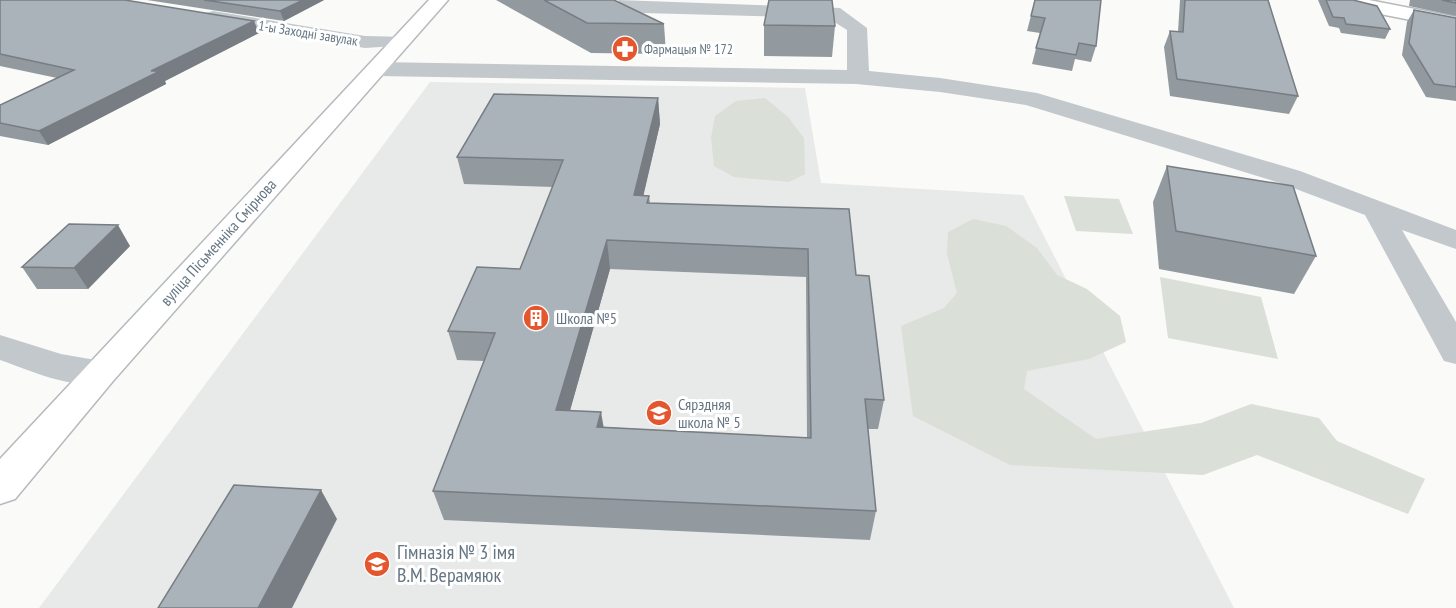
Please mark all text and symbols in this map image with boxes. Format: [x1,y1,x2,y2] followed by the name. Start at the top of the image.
[257,16,360,50] street label: 1-ы Заходні завулак
[610,34,640,64] pharmacy icon: Фармацыя № 172
[644,40,733,58] place label: Фармацыя № 172
[156,174,280,310] street label: вуліца Пісьменніка Смірнова
[521,303,551,333] building icon: Школа №5
[556,308,617,328] place label: Школа №5
[678,394,741,432] place label: Сярэдняя школа № 5
[644,398,674,428] school or university icon: Сярэдняя школа № 5
[397,539,515,588] place label: Гімназія № 3 імя В.М. Верамяюк
[362,549,392,579] school or university icon: Гімназія № 3 імя В.М. Верамяюк

